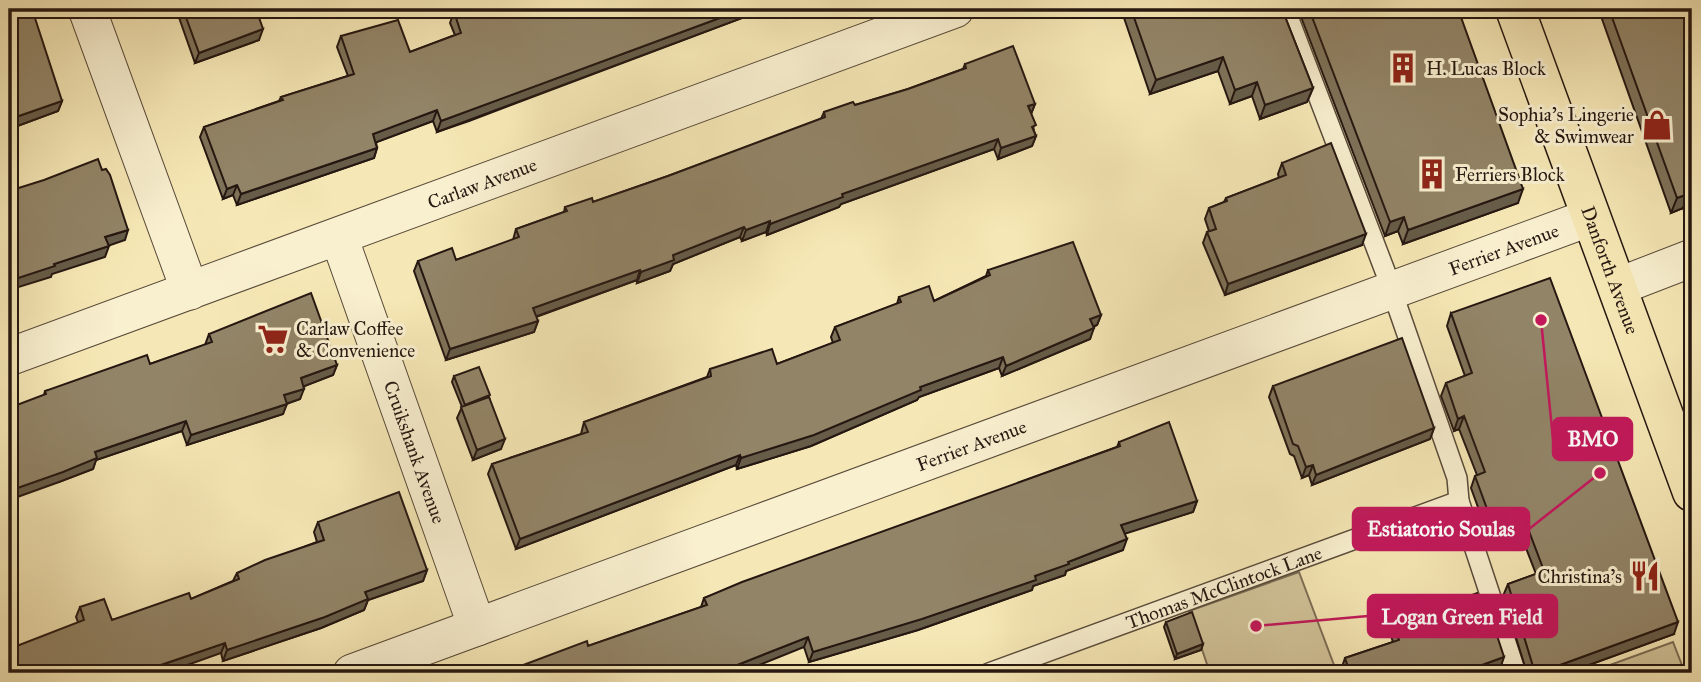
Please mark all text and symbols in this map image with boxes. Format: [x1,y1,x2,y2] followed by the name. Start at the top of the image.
[1386,51,1420,85] building icon: H. Lucas Block
[1426,57,1546,80] place label: H. Lucas Block
[1498,103,1635,148] place label: Sophia's Lingerie & Swimwear
[1640,108,1674,142] shop icon: Sophia's Lingerie & Swimwear
[424,152,540,214] street label: Carlaw Avenue
[1415,157,1449,191] building icon: Ferriers Block
[1455,163,1565,186] place label: Ferriers Block
[1577,203,1645,337] street label: Danforth Avenue
[1445,218,1562,280] street label: Ferrier Avenue
[296,317,415,362] place label: Carlaw Coffee & Convenience
[256,322,290,356] supermarket icon: Carlaw Coffee & Convenience
[379,377,451,527] street label: Cruikshank Avenue
[913,414,1030,476] street label: Ferrier Avenue
[1553,418,1632,460] callout: BMO
[1567,426,1619,452] text: BMO
[1353,508,1529,550] callout: Estiatorio Soulas
[1367,516,1515,542] text: Estiatorio Soulas
[1123,541,1325,633] street label: Thomas McClintock Lane
[1628,559,1662,593] restaurant icon: Christina’s
[1537,565,1622,588] place label: Christina’s
[1368,595,1557,637] callout: Logan Green Field
[1381,604,1543,630] text: Logan Green Field

